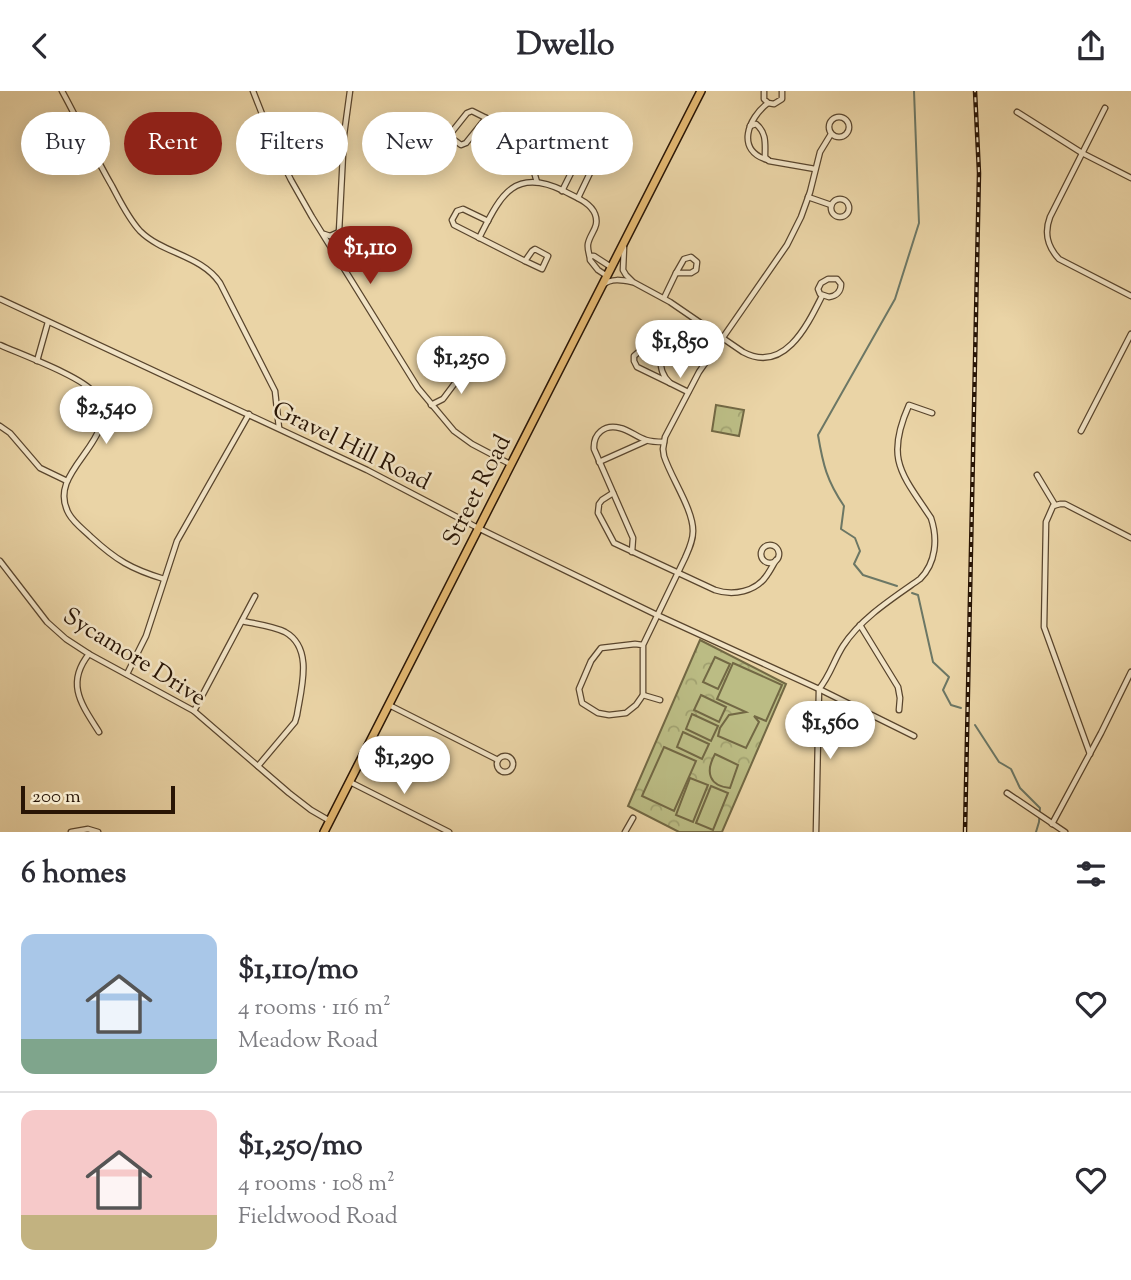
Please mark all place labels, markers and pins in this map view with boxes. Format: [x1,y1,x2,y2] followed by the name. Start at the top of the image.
[313,227,427,286] pin: $1,110
[623,321,737,380] pin: $1,850
[404,337,518,396] pin: $1,250
[49,387,163,446] pin: $2,540
[773,701,887,761] pin: $1,560
[347,737,461,796] pin: $1,290

